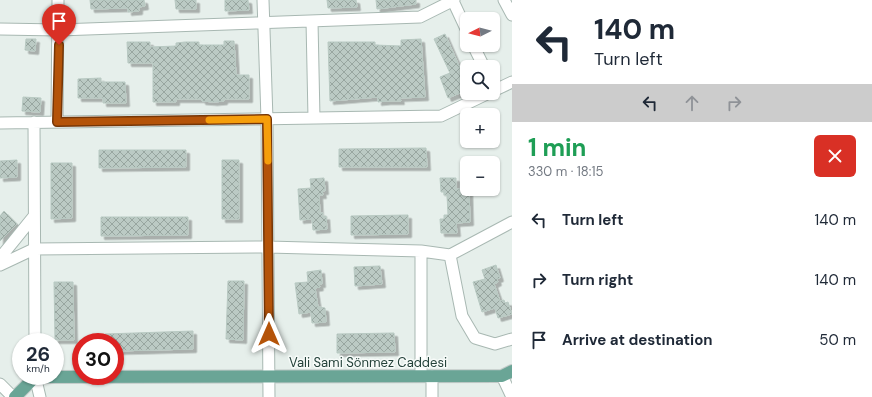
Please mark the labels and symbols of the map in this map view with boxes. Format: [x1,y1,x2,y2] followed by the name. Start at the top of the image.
[42,4,76,45] pin
[460,12,500,52] north arrow
[248,313,290,355] position arrow
[72,333,124,385] speed limit sign: 30
[289,354,447,371] street label: Vali Sami Sönmez Caddesi

